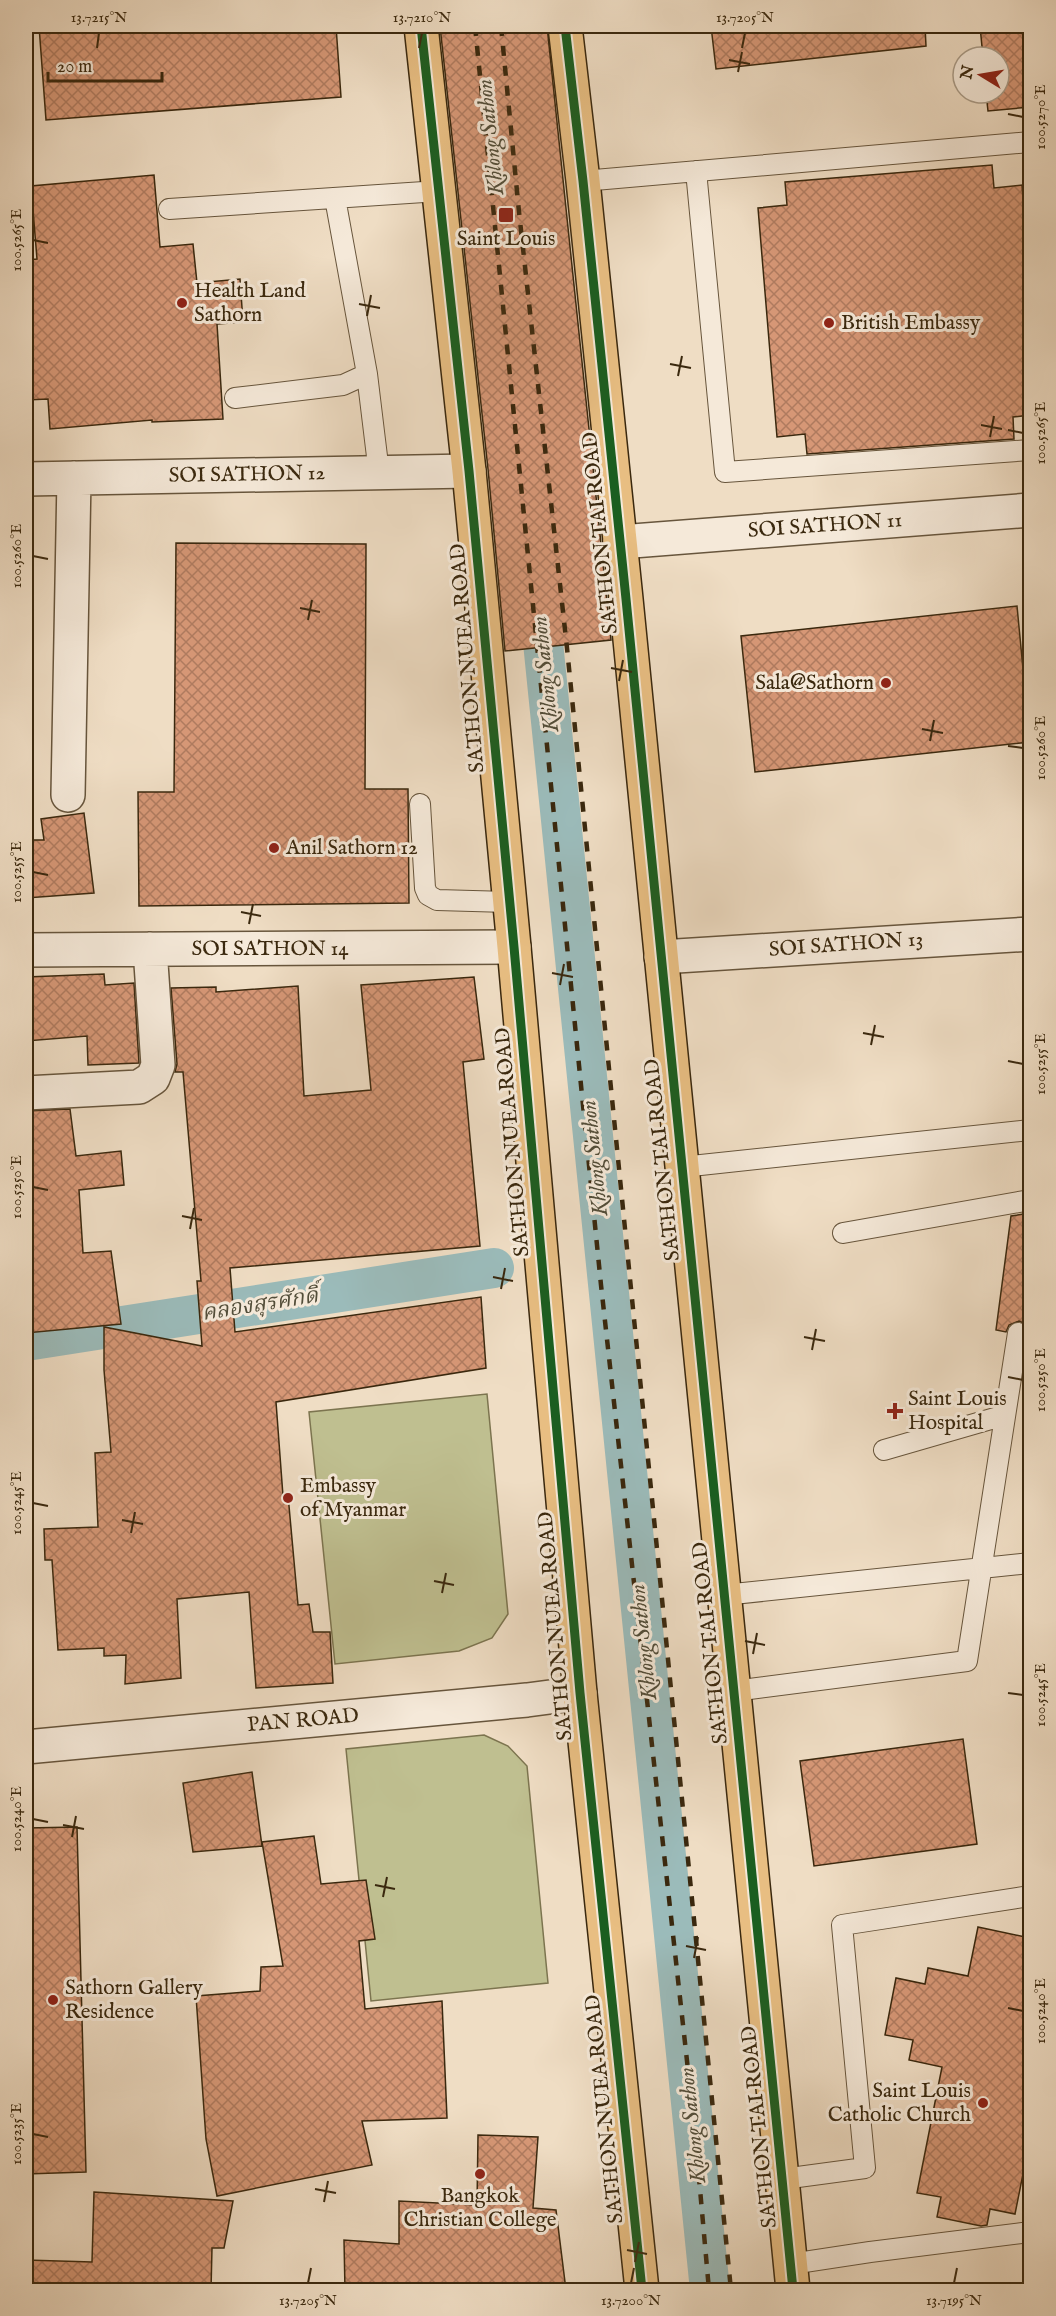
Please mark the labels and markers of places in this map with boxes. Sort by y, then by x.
marker: Saint Louis [497,206,515,224]
place label: Saint Louis [457,226,555,253]
place label: Health Land Sathorn [194,278,306,329]
marker: Health Land Sathorn [175,296,189,310]
place label: British Embassy [841,310,981,337]
marker: British Embassy [822,316,836,330]
place label: Sala@Sathorn [755,670,874,697]
marker: Sala@Sathorn [879,676,893,690]
place label: Anil Sathorn 12 [285,835,418,862]
marker: Anil Sathorn 12 [267,841,281,855]
place label: Saint Louis Hospital [908,1386,1007,1437]
marker: Saint Louis Hospital [886,1402,904,1420]
place label: Embassy of Myanmar [300,1473,406,1524]
marker: Embassy of Myanmar [281,1491,295,1505]
place label: Sathorn Gallery Residence [65,1975,203,2026]
marker: Sathorn Gallery Residence [46,1993,60,2007]
place label: Saint Louis Catholic Church [828,2078,971,2129]
marker: Saint Louis Catholic Church [976,2096,990,2110]
marker: Bangkok Christian College [473,2167,487,2181]
place label: Bangkok Christian College [404,2183,557,2234]

